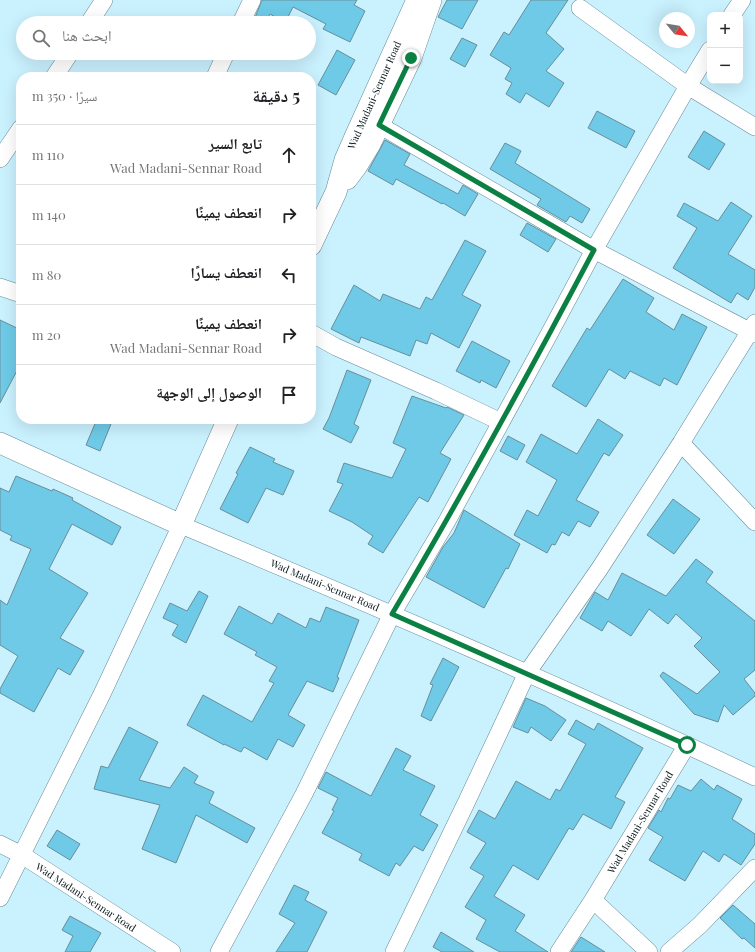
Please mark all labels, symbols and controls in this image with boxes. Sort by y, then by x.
north arrow [659,12,695,48]
map controls [707,12,743,84]
button: + [707,12,743,48]
search box [16,16,316,60]
text: ابحث هنا [62,25,111,45]
icon: search [30,27,52,49]
street label: Wad Madani-Sennar Road [343,39,404,152]
button: − [707,48,743,84]
route end [402,49,420,67]
text: 5 دقيقة [253,84,300,106]
text: سيرًا · 350 m [32,87,97,104]
text: تابع السير [208,133,262,153]
icon: ahead [278,144,300,166]
text: 110 m [32,146,64,163]
text: Wad Madani-Sennar Road [110,159,262,176]
text: انعطف يمينًا [195,202,262,222]
icon: right [278,204,300,226]
text: 140 m [32,206,66,223]
text: انعطف يسارًا [190,262,262,282]
icon: left [278,264,300,286]
text: 80 m [32,266,61,283]
text: انعطف يمينًا [195,313,262,333]
icon: right [278,324,300,346]
text: 20 m [32,326,61,343]
text: Wad Madani-Sennar Road [110,339,262,356]
text: الوصول إلى الوجهة [156,382,262,402]
icon: arrive [278,384,300,406]
street label: Wad Madani-Sennar Road [268,555,382,614]
route start [678,736,696,754]
street label: Wad Madani-Sennar Road [603,768,676,877]
street label: Wad Madani-Sennar Road [32,859,139,935]

